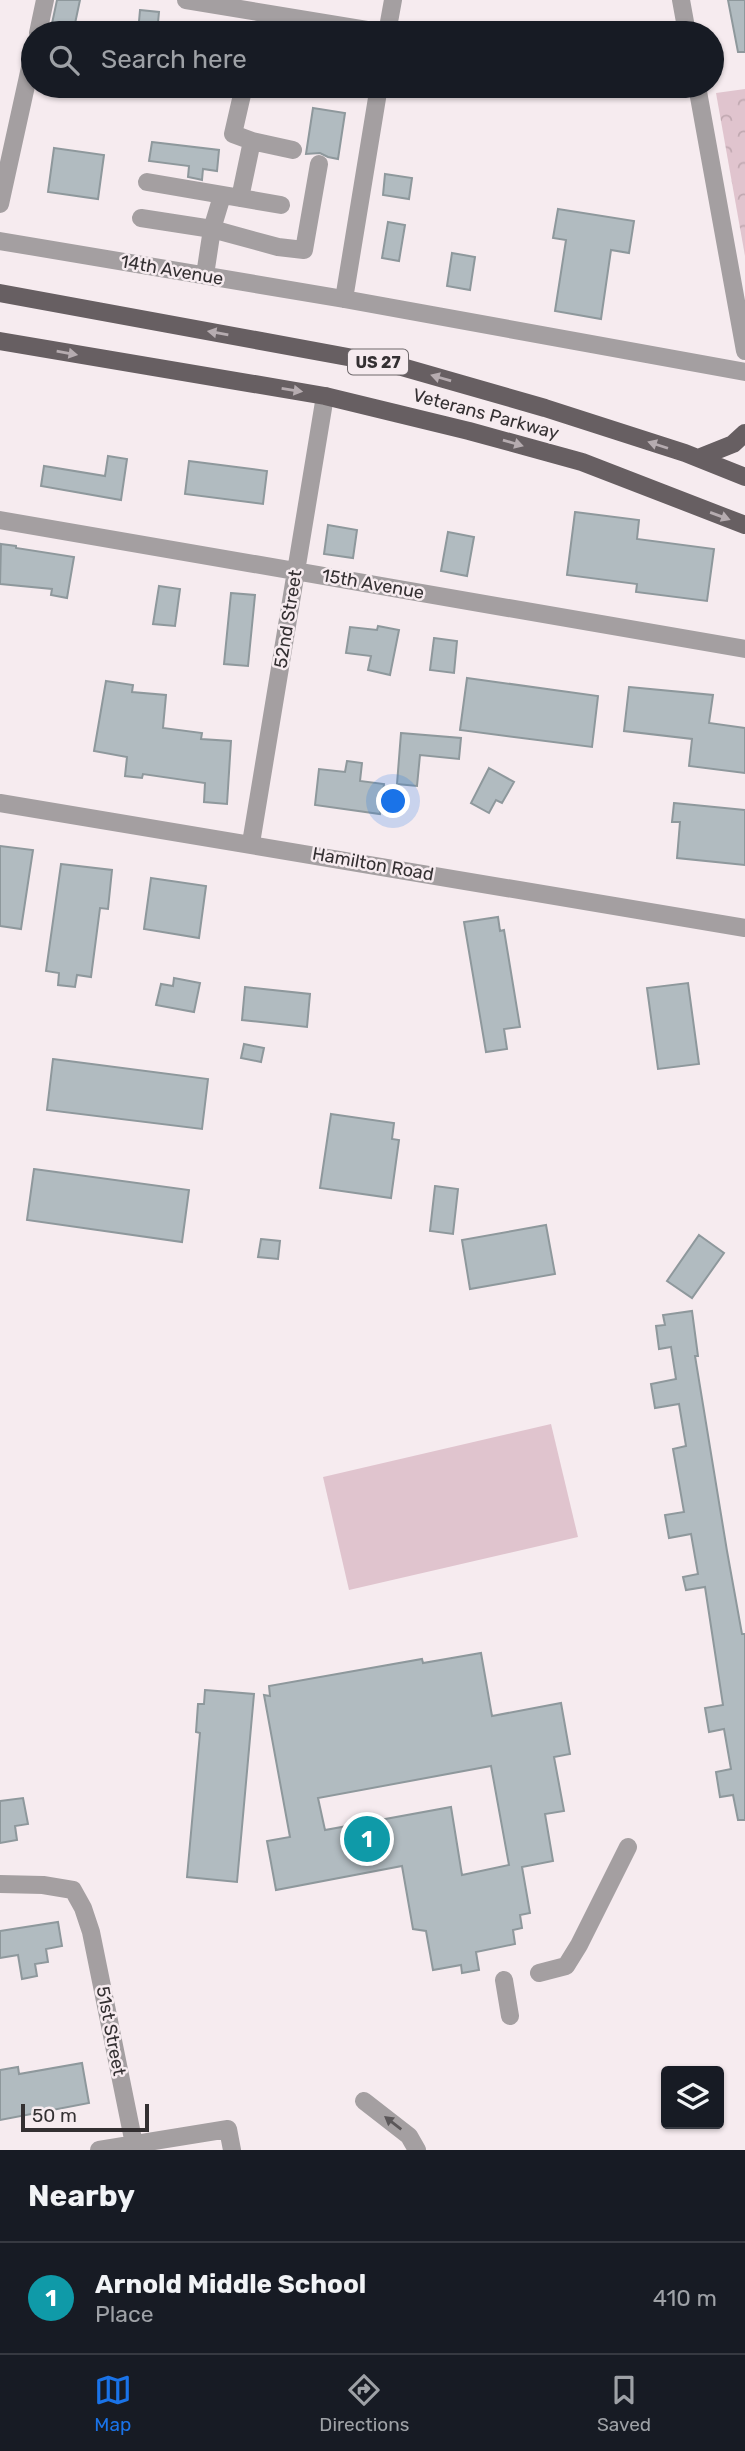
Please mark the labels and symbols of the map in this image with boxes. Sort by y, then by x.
street label: 14th Avenue [119,250,225,290]
one-way arrow [207,328,229,339]
one-way arrow [56,348,78,359]
road number: US 27 [348,350,408,374]
one-way arrow [430,373,451,383]
street label: Veterans Parkway [411,384,562,444]
one-way arrow [281,385,303,396]
one-way arrow [502,438,524,449]
one-way arrow [648,439,669,449]
one-way arrow [710,510,731,521]
street label: 15th Avenue [320,564,426,604]
street label: 52nd Street [269,568,307,670]
your location [376,784,410,818]
street label: Hamilton Road [311,842,435,886]
pin: 1 [344,1813,390,1865]
street label: 51st Street [92,1984,130,2078]
scale bar [21,2101,149,2133]
one-way arrow [384,2116,402,2131]

